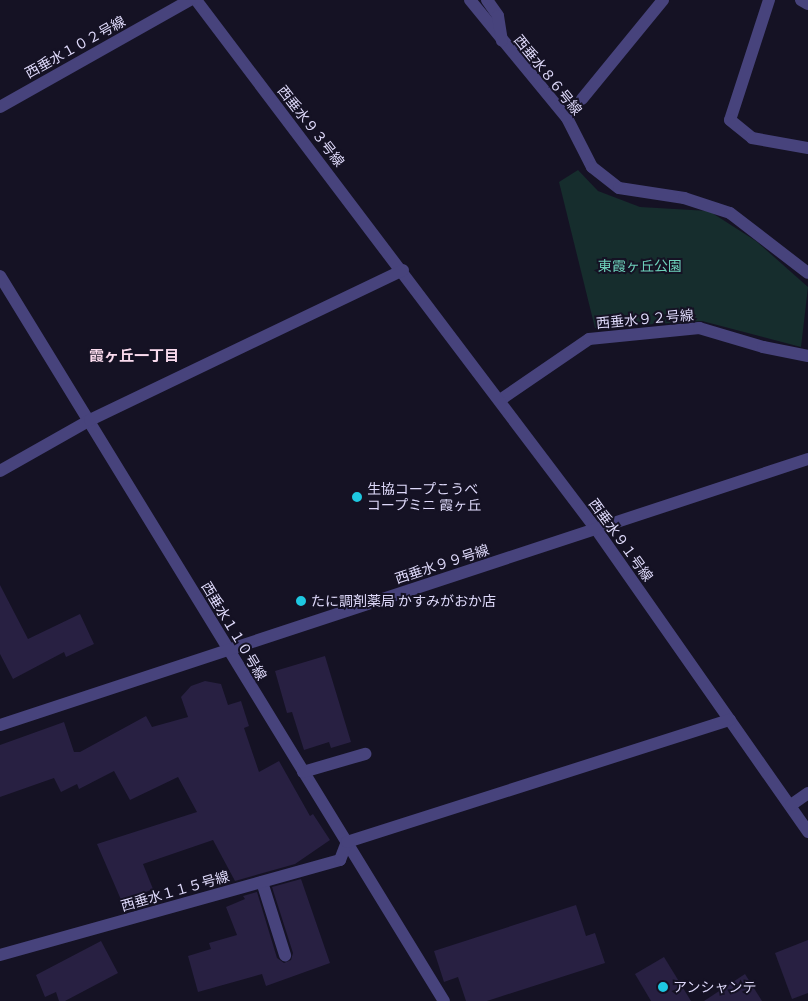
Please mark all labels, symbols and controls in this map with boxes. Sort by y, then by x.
street label: 西垂水１０２号線 [22,13,128,81]
street label: 西垂水８６号線 [511,32,585,118]
street label: 西垂水９３号線 [274,82,348,170]
park label: 東霞ヶ丘公園 [598,258,682,274]
street label: 西垂水９２号線 [595,306,695,332]
district label: 霞ヶ丘一丁目 [89,347,179,365]
place label: 生協コープこうべ コープミニ 霞ヶ丘 [367,481,482,514]
marker: 生協コープこうべ コープミニ 霞ヶ丘 [351,491,363,503]
street label: 西垂水９１号線 [585,495,657,585]
street label: 西垂水９９号線 [393,541,491,587]
street label: 西垂水１１０号線 [198,579,270,683]
place label: たに調剤薬局 かすみがおか店 [311,593,496,609]
marker: たに調剤薬局 かすみがおか店 [295,595,307,607]
street label: 西垂水１１５号線 [119,867,231,915]
place label: アンシャンテ [673,979,757,995]
marker: アンシャンテ [657,981,669,993]

